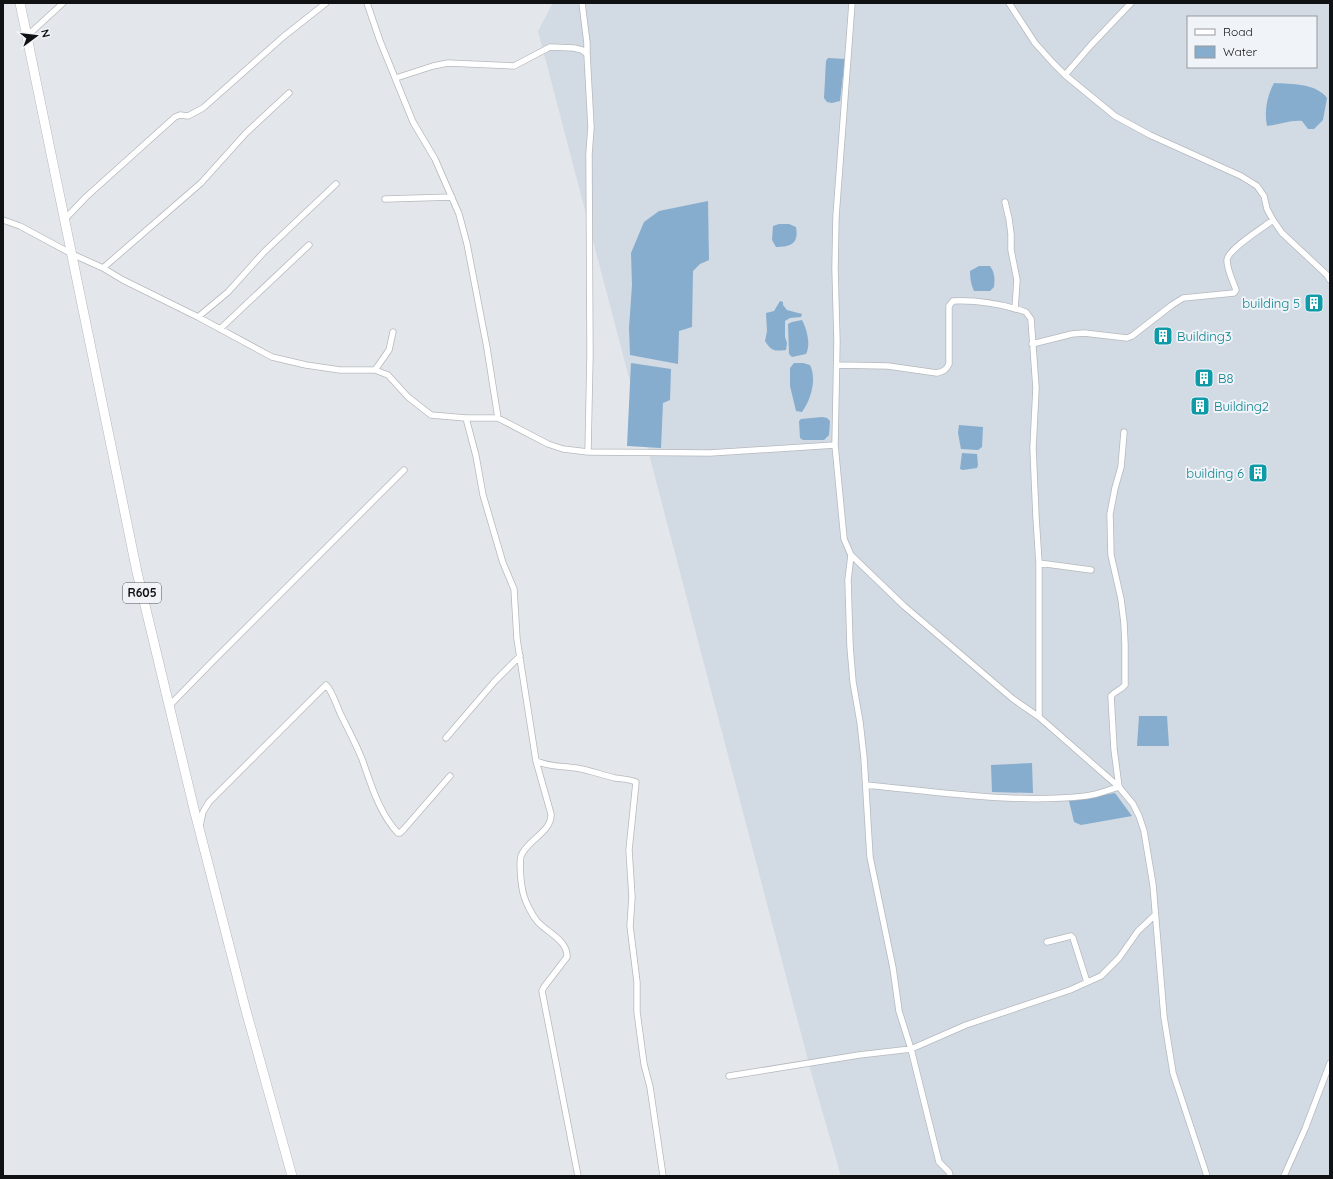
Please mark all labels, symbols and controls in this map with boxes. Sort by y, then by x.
north arrow [16,16,56,56]
legend [1187,16,1317,68]
text: Road [1223,24,1253,39]
text: N [38,28,53,39]
text: Water [1223,44,1258,59]
building icon: building 5 [1303,292,1325,314]
place label: building 5 [1242,295,1300,311]
building icon: Building3 [1152,325,1174,347]
place label: Building3 [1177,328,1232,344]
building icon: B8 [1193,367,1215,389]
place label: B8 [1218,370,1233,386]
building icon: Building2 [1189,395,1211,417]
place label: Building2 [1214,398,1269,414]
building icon: building 6 [1247,462,1269,484]
place label: building 6 [1186,465,1244,481]
road number: R605 [123,583,161,603]

